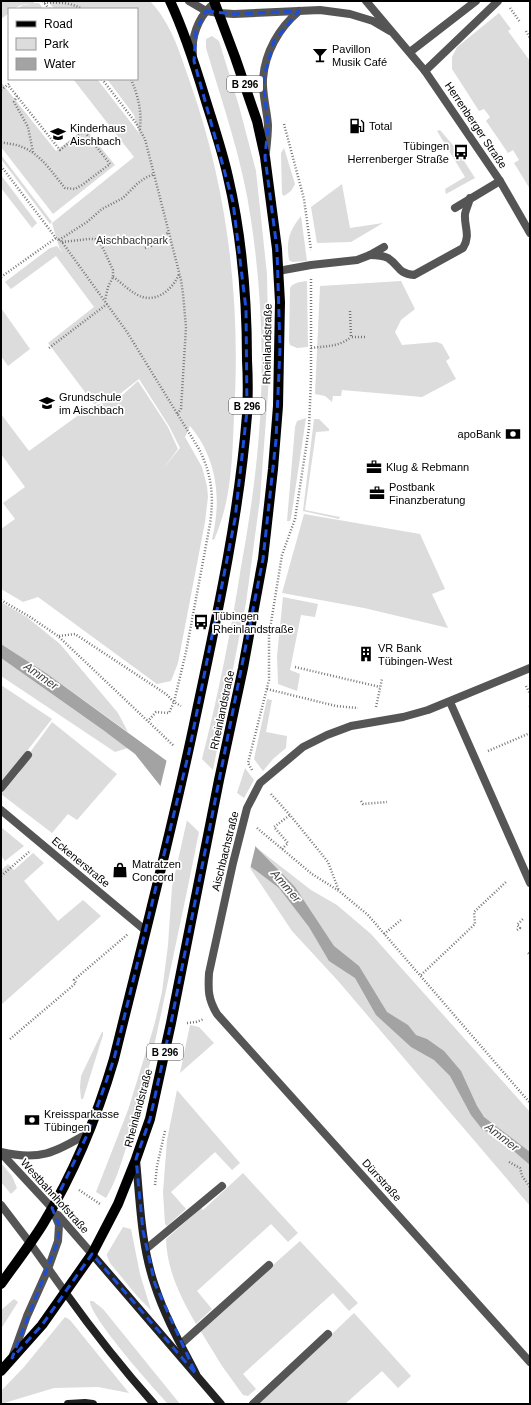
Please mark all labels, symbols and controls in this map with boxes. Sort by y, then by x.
legend [8,8,138,80]
text: Road [44,17,73,31]
text: Park [44,37,70,51]
place label: Pavillon Musik Café [332,43,387,68]
bar icon: Pavillon Musik Café [311,46,329,64]
text: Water [44,57,76,71]
road number: B 296 [227,76,263,92]
street label: Herrenberger Straße [443,80,509,170]
fuel station icon: Total [348,117,366,135]
place label: Total [369,120,392,132]
place label: Kinderhaus Aischbach [70,122,126,147]
school or university icon: Kinderhaus Aischbach [49,125,67,143]
place label: Tübingen Herrenberger Straße [348,140,449,165]
bus stop icon: Tübingen Herrenberger Straße [452,143,470,161]
park label: Aischbachpark [96,234,169,246]
street label: Rheinlandstraße [260,304,274,384]
place label: Grundschule im Aischbach [59,391,124,416]
school or university icon: Grundschule im Aischbach [38,394,56,412]
road number: B 296 [229,398,265,414]
bank icon: apoBank [504,425,522,443]
place label: apoBank [458,428,501,440]
office icon: Klug & Rebmann [365,458,383,476]
place label: Klug & Rebmann [386,461,469,473]
place label: Postbank Finanzberatung [389,481,465,506]
office icon: Postbank Finanzberatung [368,484,386,502]
place label: Tübingen Rheinlandstraße [213,610,294,635]
bus stop icon: Tübingen Rheinlandstraße [192,613,210,631]
place label: VR Bank Tübingen-West [378,642,452,667]
building icon: VR Bank Tübingen-West [357,645,375,663]
water label: Ammer [20,659,62,693]
street label: Rheinlandstraße [208,669,236,751]
street label: Aischbachstraße [209,810,241,892]
street label: Eckenerstraße [50,834,112,890]
place label: Matratzen Concord [132,858,181,883]
shop icon: Matratzen Concord [111,861,129,879]
water label: Ammer [267,866,305,906]
road number: B 296 [147,1044,183,1060]
street label: Rheinlandstraße [122,1067,154,1149]
place label: Kreissparkasse Tübingen [44,1108,119,1133]
bank icon: Kreissparkasse Tübingen [23,1111,41,1129]
water label: Ammer [482,1119,522,1155]
street label: Westbahnhofstraße [18,1156,92,1236]
street label: Dürrstraße [360,1156,404,1204]

